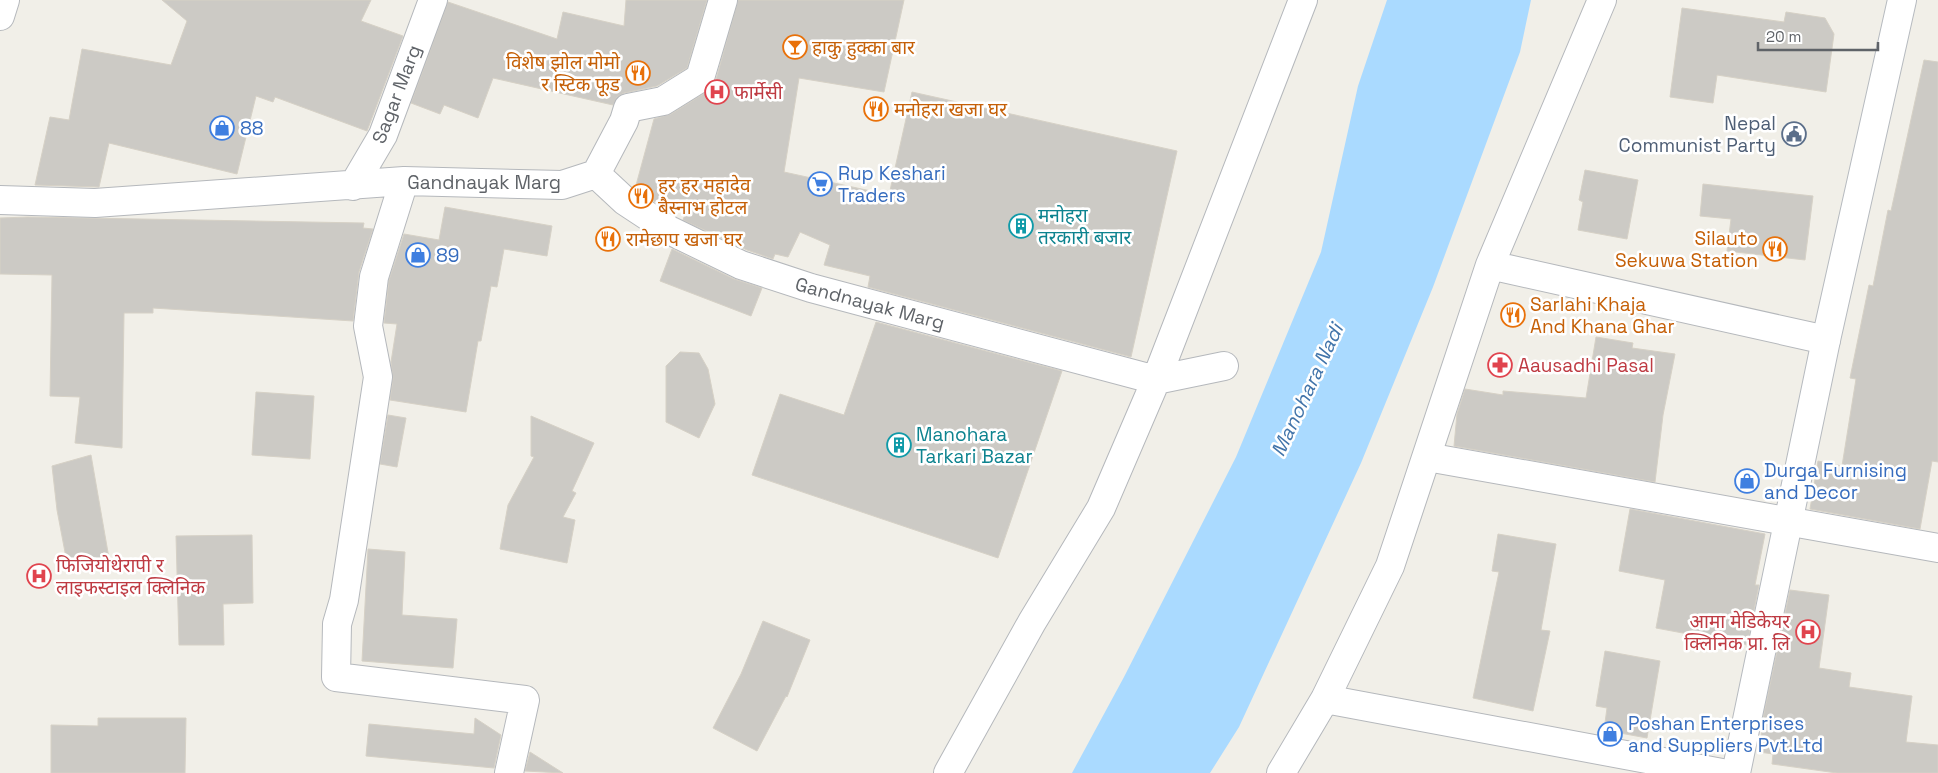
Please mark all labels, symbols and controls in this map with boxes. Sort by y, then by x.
scale bar [1758,20,1878,52]
text: 20 m [1766,27,1801,46]
bar icon: हाकु हुक्का बार [782,34,808,60]
place label: हाकु हुक्का बार [812,35,916,61]
street label: Sagar Marg [366,41,427,147]
place label: विशेष झोल मोमो र स्टिक फूड [506,50,621,97]
restaurant icon: विशेष झोल मोमो र स्टिक फूड [625,60,651,86]
hospital icon: फार्मेसी [704,79,730,105]
place label: फार्मेसी [734,80,784,105]
restaurant icon: मनोहरा खजा घर [863,96,889,122]
place label: मनोहरा खजा घर [894,97,1008,122]
place label: Nepal Communist Party [1619,111,1776,158]
shop icon: 88 [209,115,235,141]
place label: 88 [240,116,264,141]
public building icon: Nepal Communist Party [1781,121,1807,147]
place label: Rup Keshari Traders [838,161,946,208]
street label: Gandnayak Marg [407,170,561,195]
supermarket icon: Rup Keshari Traders [807,171,833,197]
place label: हर हर महादेव बैस्नाभ होटल [658,173,751,220]
restaurant icon: हर हर महादेव बैस्नाभ होटल [628,183,654,209]
place label: मनोहरा तरकारी बजार [1038,203,1133,250]
building icon: मनोहरा तरकारी बजार [1008,213,1034,239]
restaurant icon: रामेछाप खजा घर [595,226,621,252]
place label: Silauto Sekuwa Station [1615,226,1758,273]
place label: रामेछाप खजा घर [626,227,744,252]
restaurant icon: Silauto Sekuwa Station [1762,236,1788,262]
shop icon: 89 [405,242,431,268]
place label: 89 [436,243,459,268]
street label: Gandnayak Marg [792,272,947,335]
place label: Sarlahi Khaja And Khana Ghar [1530,292,1675,339]
restaurant icon: Sarlahi Khaja And Khana Ghar [1500,302,1526,328]
water label: Manohara Nadi [1265,318,1350,460]
pharmacy icon: Aausadhi Pasal [1487,352,1513,378]
place label: Aausadhi Pasal [1518,353,1654,378]
place label: Manohara Tarkari Bazar [916,422,1033,469]
building icon: Manohara Tarkari Bazar [886,432,912,458]
place label: Durga Furnising and Decor [1764,458,1907,505]
shop icon: Durga Furnising and Decor [1734,468,1760,494]
place label: फिजियोथेरापी र लाइफस्टाइल क्लिनिक [56,553,205,600]
hospital icon: फिजियोथेरापी र लाइफस्टाइल क्लिनिक [26,563,52,589]
place label: आमा मेडिकेयर क्लिनिक प्रा. लि [1684,609,1791,656]
hospital icon: आमा मेडिकेयर क्लिनिक प्रा. लि [1795,619,1821,645]
place label: Poshan Enterprises and Suppliers Pvt.Ltd [1628,711,1823,758]
shop icon: Poshan Enterprises and Suppliers Pvt.Ltd [1597,721,1623,747]

